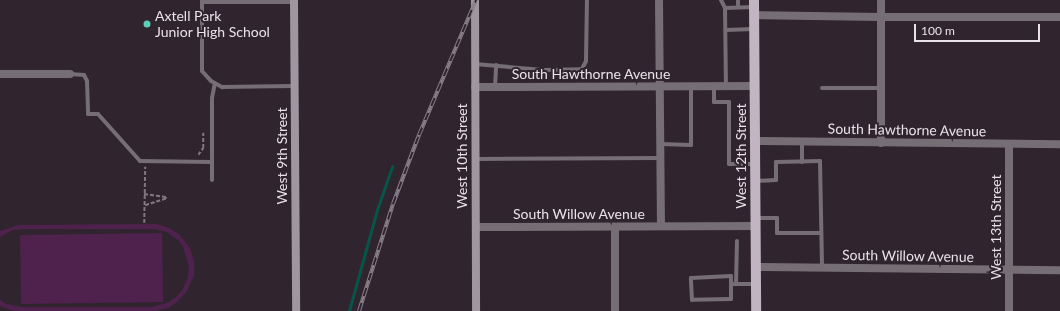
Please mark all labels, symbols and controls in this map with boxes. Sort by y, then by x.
place label: Axtell Park Junior High School [155,8,270,40]
scale bar [916,16,1042,42]
marker: Axtell Park Junior High School [142,19,152,29]
text: 100 m [921,23,955,38]
street label: South Hawthorne Avenue [511,66,671,82]
street label: West 10th Street [454,103,470,209]
street label: West 12th Street [733,103,749,209]
street label: West 9th Street [274,107,290,205]
street label: South Hawthorne Avenue [827,120,987,140]
street label: West 13th Street [988,174,1004,280]
street label: South Willow Avenue [513,206,645,222]
street label: South Willow Avenue [841,246,975,266]

